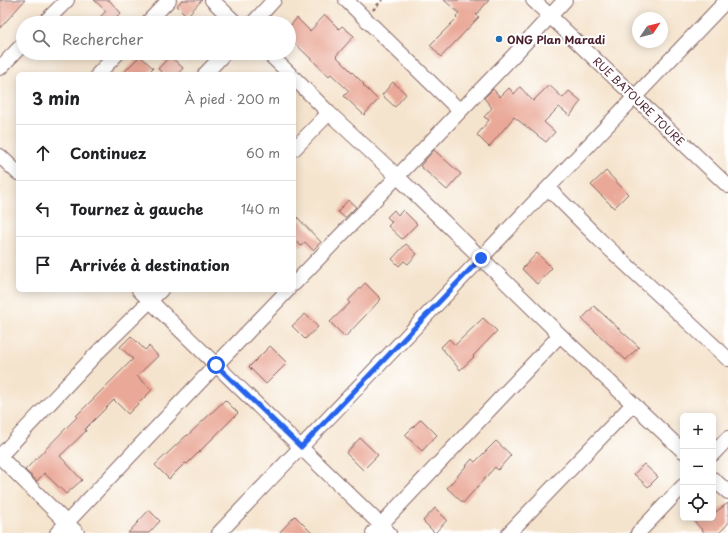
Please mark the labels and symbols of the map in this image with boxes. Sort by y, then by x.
north arrow [632,12,668,48]
place label: ONG Plan Maradi [507,31,605,48]
marker: ONG Plan Maradi [494,34,504,44]
street label: RUE BATOURE TOURE [589,53,689,149]
route end [472,249,490,267]
route start [207,356,225,374]

